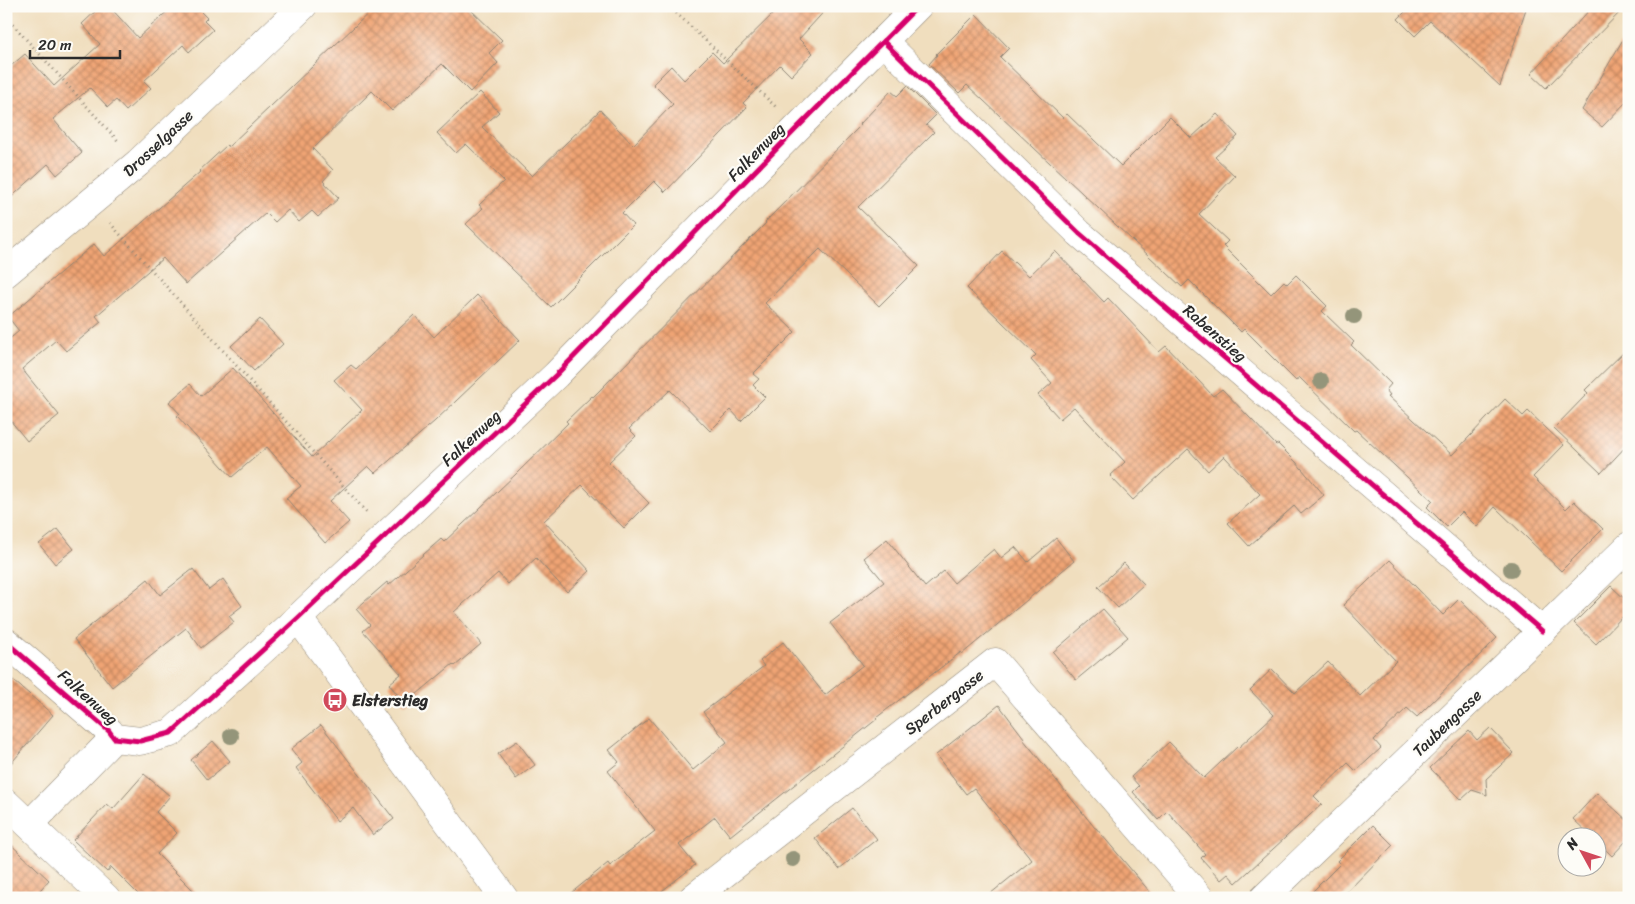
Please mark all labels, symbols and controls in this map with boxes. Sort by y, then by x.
scale bar [30,28,120,60]
text: 20 m [38,32,72,58]
street label: Drosselgasse [115,102,201,184]
street label: Falkenweg [720,115,792,189]
street label: Rabenstieg [1176,297,1254,369]
street label: Falkenweg [434,402,508,474]
street label: Sperbergasse [898,661,990,743]
street label: Falkenweg [51,662,125,732]
street label: Taubengasse [1405,682,1489,764]
place label: Elsterstieg [352,686,429,715]
bus stop icon: Elsterstieg [322,687,348,713]
north arrow [1558,826,1608,876]
text: N [1559,832,1585,856]

